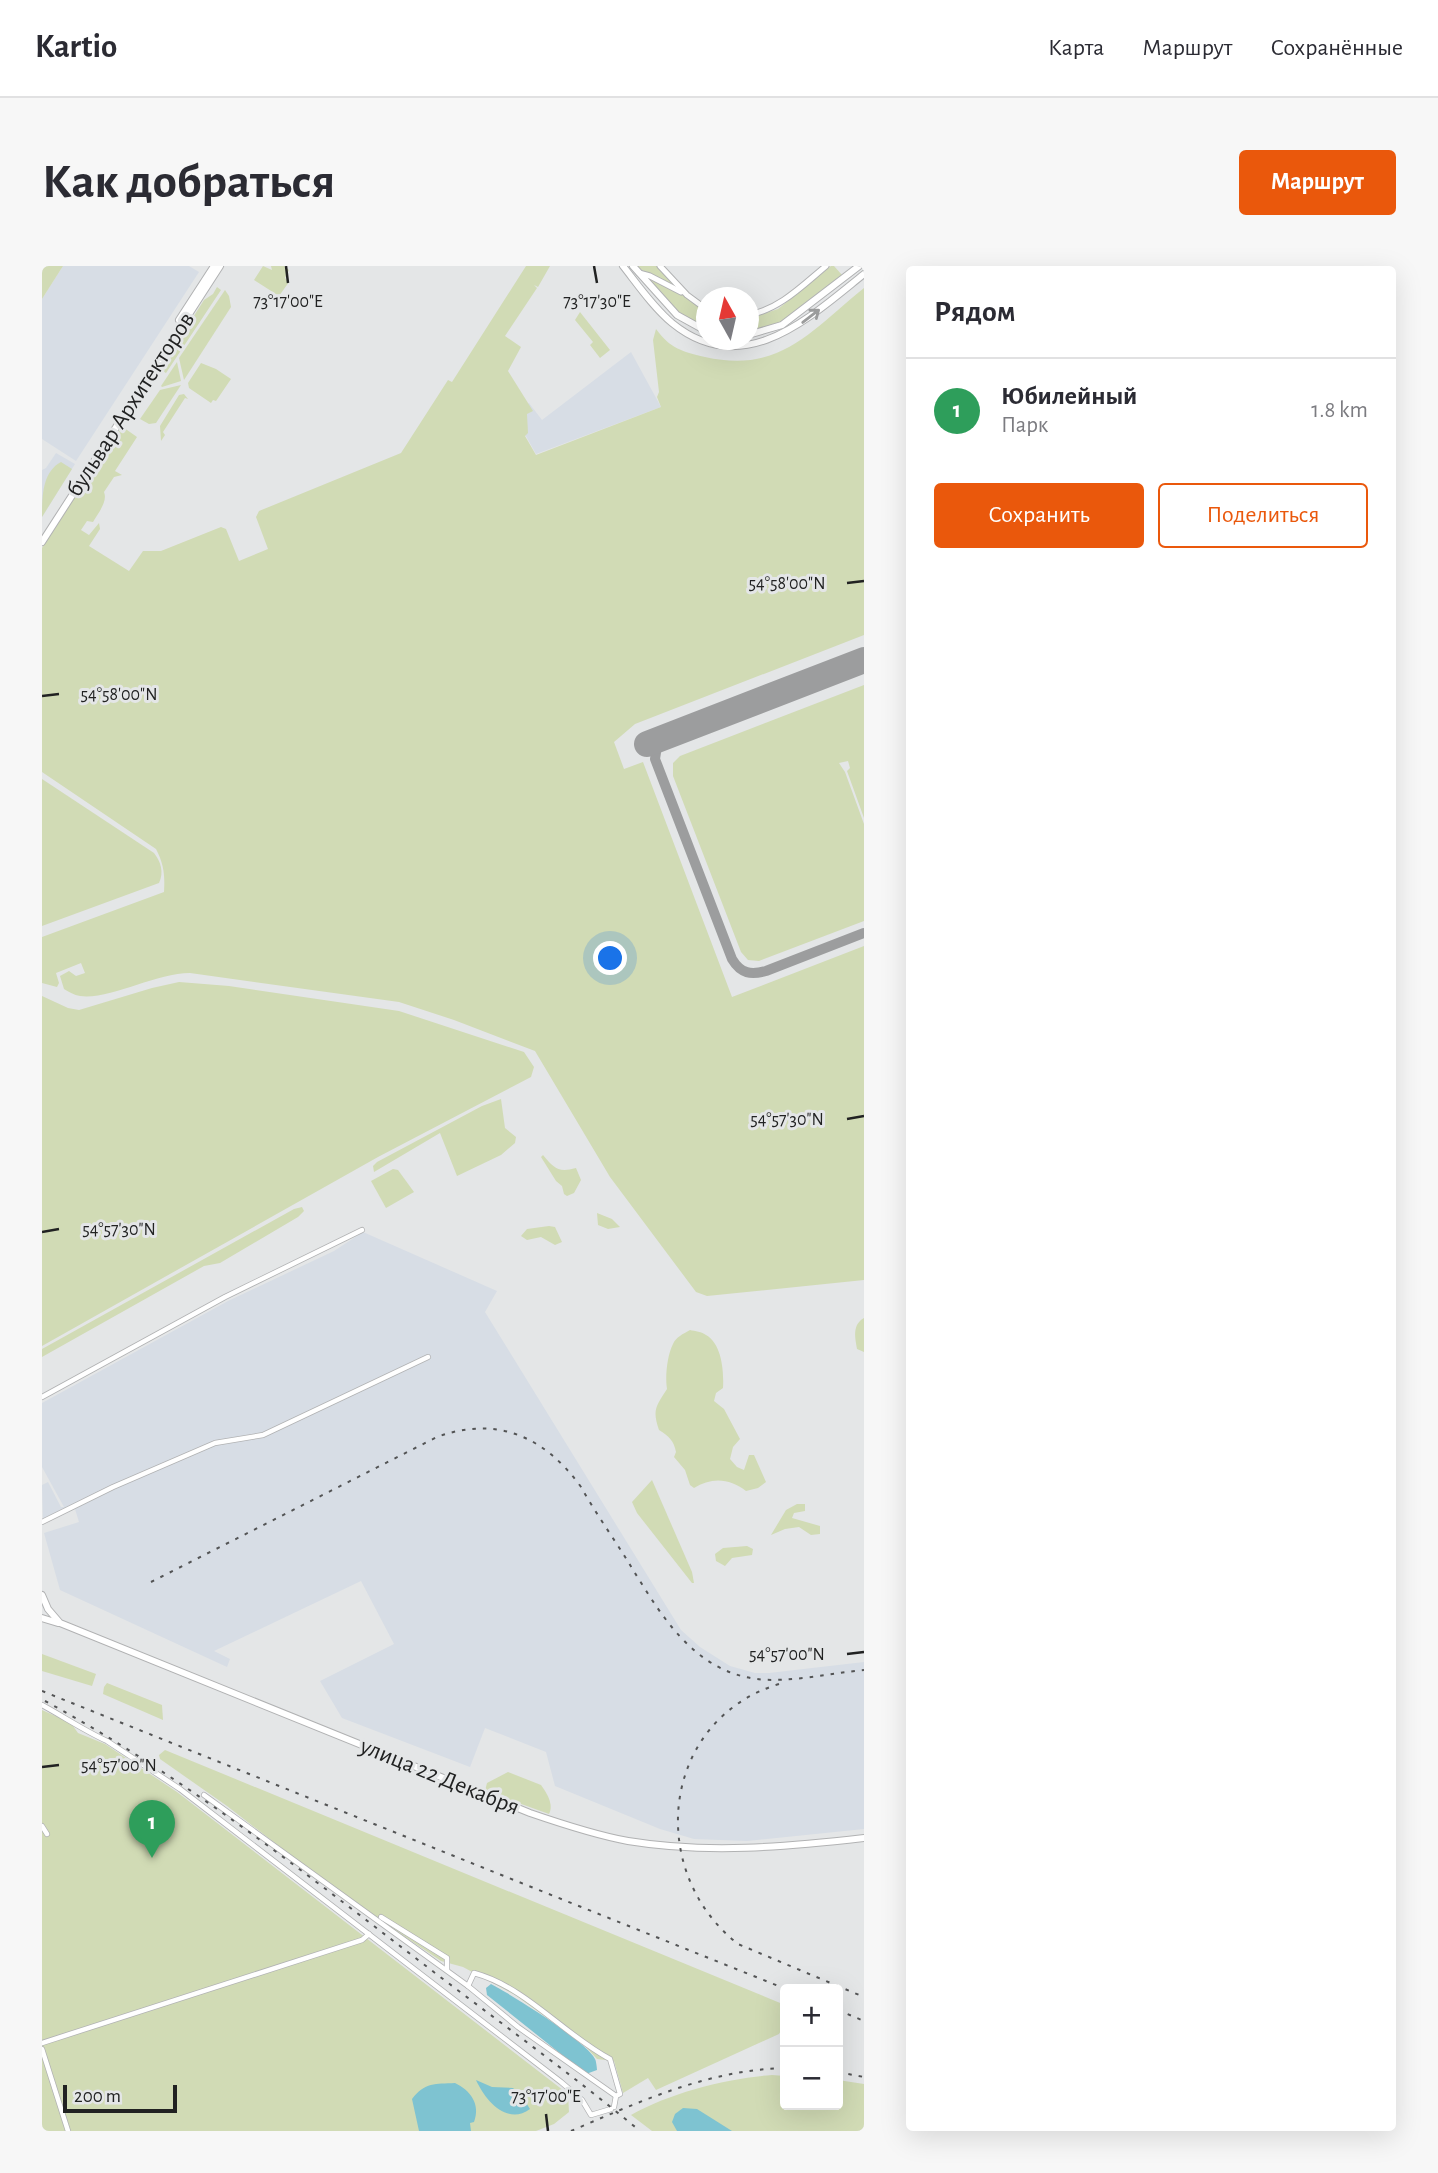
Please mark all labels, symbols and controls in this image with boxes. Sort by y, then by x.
text: Kartio [35,31,117,64]
text: Карта [1048,36,1104,60]
text: Маршрут [1142,36,1232,60]
text: Сохранённые [1270,36,1403,60]
button: Маршрут [1239,150,1396,215]
text: Как добраться [42,158,335,207]
north arrow [696,287,759,350]
text: 73°17'00"E [253,293,323,311]
text: 73°17'30"E [563,293,631,311]
text: Рядом [934,297,1016,327]
street label: бульвар Архитекторов [62,308,199,501]
one-way arrow [802,308,820,323]
text: Юбилейный [1001,383,1137,409]
text: 1 [953,399,961,422]
text: 1.8 km [1311,399,1368,422]
text: Парк [1001,414,1048,437]
button: Сохранить [934,483,1144,548]
button: Поделиться [1158,483,1368,548]
text: 54°58'00"N [749,575,825,593]
text: 54°58'00"N [81,686,157,704]
your location [593,941,627,975]
text: 54°57'30"N [750,1111,824,1129]
text: 54°57'30"N [82,1221,156,1239]
text: 54°57'00"N [749,1646,825,1664]
street label: улица 22 Декабря [356,1734,523,1820]
text: 54°57'00"N [81,1757,157,1775]
pin: 1 [129,1800,175,1858]
map controls [780,1984,843,2110]
button: + [780,1984,843,2047]
button: − [780,2047,843,2110]
scale bar [63,2082,177,2114]
text: 200 m [74,2087,121,2106]
text: 73°17'00"E [511,2088,581,2106]

